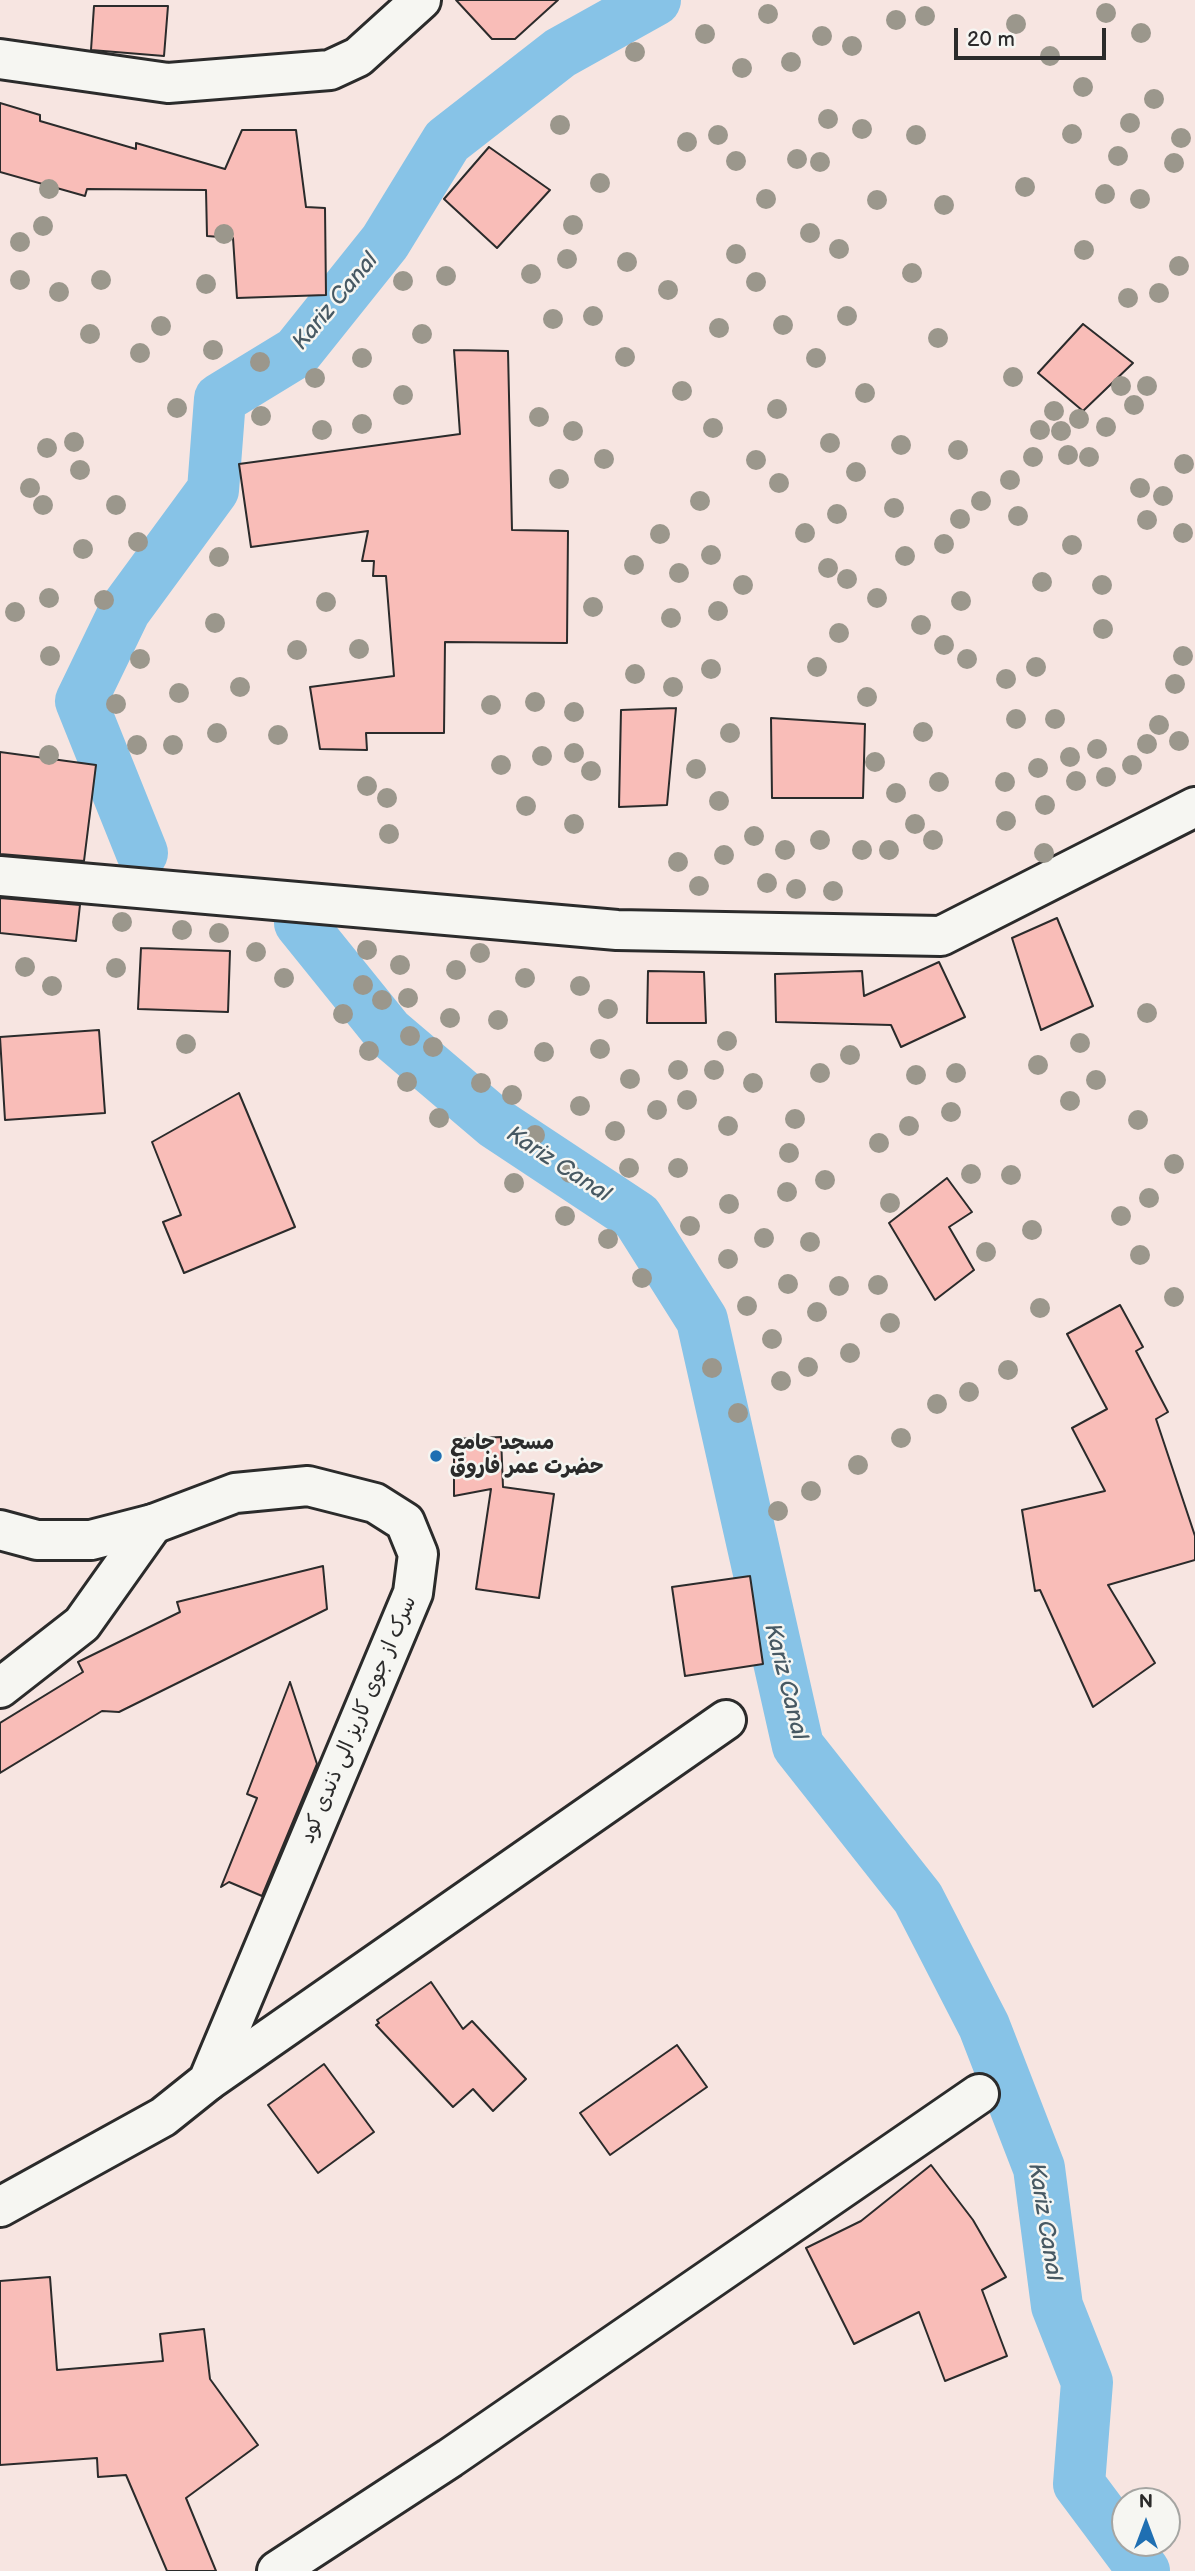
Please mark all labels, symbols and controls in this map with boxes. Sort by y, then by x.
scale bar [957,14,1109,58]
text: 20 m [967,27,1015,52]
water label: Kariz Canal [287,248,385,356]
water label: Kariz Canal [501,1121,615,1209]
place label: مسجد جامع حضرت عمر فاروق [450,1431,604,1481]
marker: مسجد جامع حضرت عمر فاروق [428,1448,444,1464]
street label: سرک از جوی کاریز الی ذندی کود [295,1593,423,1847]
water label: Kariz Canal [757,1621,813,1743]
water label: Kariz Canal [1021,2161,1067,2283]
north arrow [1111,2487,1181,2557]
text: N [1139,2491,1153,2514]

